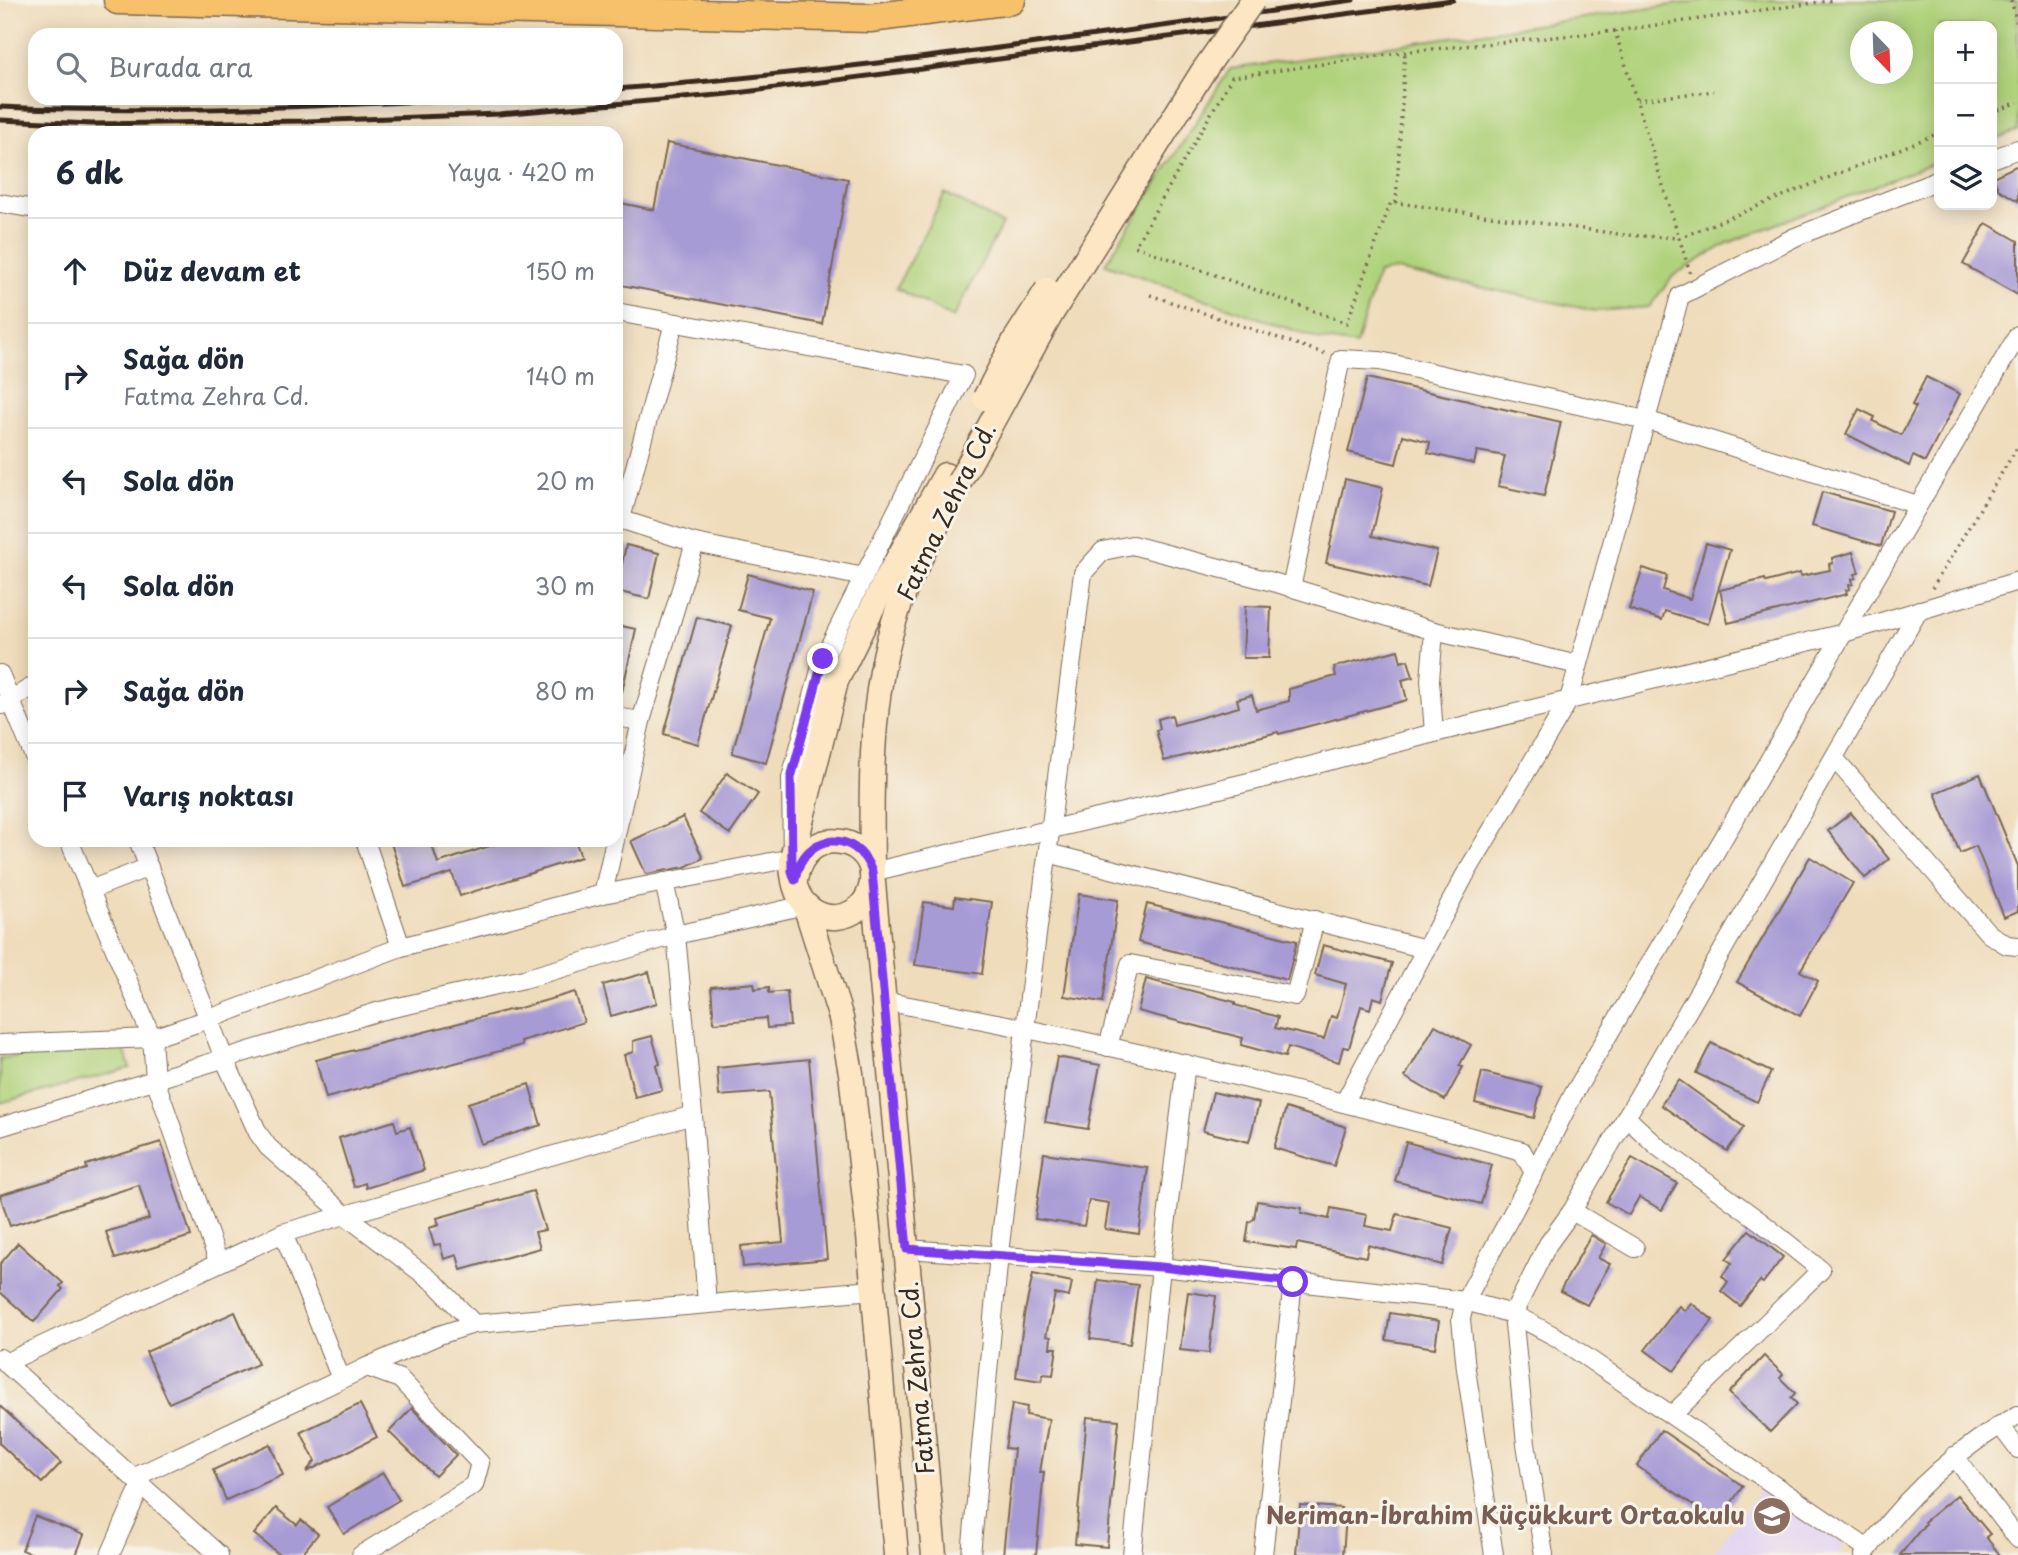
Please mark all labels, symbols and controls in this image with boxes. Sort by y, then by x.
north arrow [1850,21,1913,84]
map controls [1934,21,1997,210]
button: + [1934,21,1997,84]
search box [28,28,623,105]
text: Burada ara [108,47,252,86]
icon: search [52,48,90,86]
button: − [1934,84,1997,147]
button: layers [1934,147,1997,210]
text: 6 dk [56,149,123,194]
text: Yaya · 420 m [447,154,595,189]
text: Düz devam et [123,251,301,290]
icon: ahead [56,252,94,290]
text: 150 m [526,253,595,288]
text: Sağa dön [123,339,245,378]
icon: right [56,357,94,395]
text: 140 m [526,358,595,393]
text: Fatma Zehra Cd. [123,378,309,413]
street label: Fatma Zehra Cd. [886,416,1004,606]
text: Sola dön [123,461,234,500]
icon: left [56,462,94,500]
text: 20 m [536,463,595,498]
text: Sola dön [123,566,234,605]
icon: left [56,567,94,605]
text: 30 m [534,568,595,603]
route end [807,643,838,674]
text: Sağa dön [123,671,245,710]
icon: right [56,672,94,710]
text: 80 m [535,673,595,708]
text: Varış noktası [123,776,294,815]
icon: arrive [56,777,94,815]
route start [1277,1266,1308,1297]
street label: Fatma Zehra Cd. [890,1280,942,1477]
school or university icon: Neriman-İbrahim Küçükkurt Ortaokulu [1751,1495,1793,1537]
place label: Neriman-İbrahim Küçükkurt Ortaokulu [1266,1496,1745,1532]

